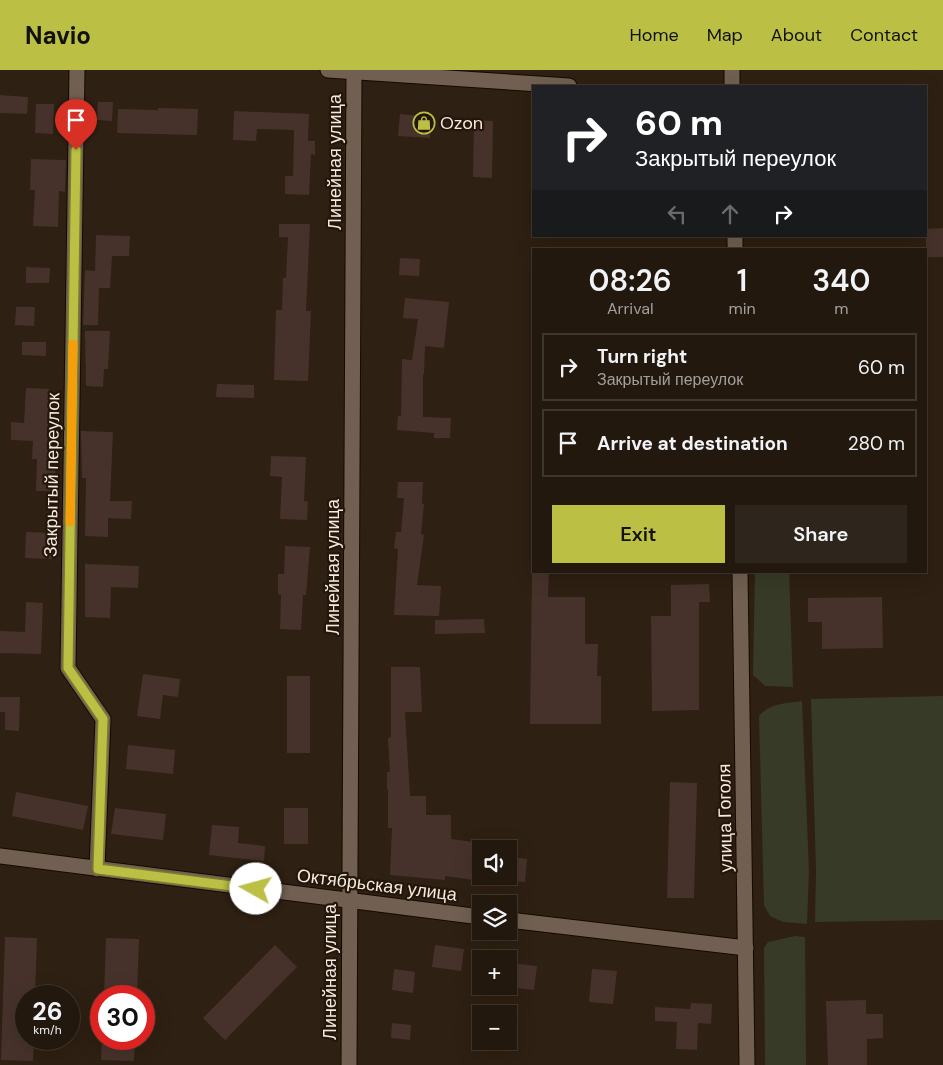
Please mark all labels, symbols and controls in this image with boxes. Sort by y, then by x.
text: Navio [25,20,91,51]
text: Home [629,23,679,47]
text: Map [707,23,743,47]
text: About [771,23,822,47]
text: Contact [850,23,918,47]
street label: Линейная улица [323,93,347,230]
pin [55,99,97,150]
text: 60 m [635,100,723,146]
icon: right [552,105,617,170]
icon: arrive [62,106,90,134]
shop icon: Ozon [412,111,436,135]
place label: Ozon [440,111,483,135]
text: Закрытый переулок [635,144,836,173]
icon: left [663,200,691,228]
icon: ahead [716,200,744,228]
icon: right [769,200,797,228]
text: 08:26 [589,261,672,300]
text: 1 [737,261,747,300]
text: 340 [812,261,870,300]
text: Arrival [607,298,654,319]
text: min [728,298,756,319]
text: m [834,298,848,319]
text: Turn right [597,344,687,369]
icon: right [554,353,582,381]
text: 60 m [858,355,905,380]
text: Закрытый переулок [597,369,743,390]
street label: Закрытый переулок [39,392,65,557]
icon: arrive [554,429,582,457]
text: Arrive at destination [597,431,788,456]
text: 280 m [848,431,905,456]
street label: Линейная улица [321,498,345,635]
button: Exit [552,505,725,563]
button: Share [735,505,907,563]
street label: улица Гоголя [712,763,738,873]
map controls [472,840,517,1050]
button: sound [472,840,517,885]
position arrow [229,862,281,914]
street label: Октябрьская улица [296,863,459,907]
button: layers [472,895,517,940]
street label: Линейная улица [318,903,342,1040]
button: + [472,950,517,995]
speed limit sign: 30 [90,985,155,1050]
text: 26 [32,995,63,1028]
button: − [472,1005,517,1050]
text: km/h [33,1022,62,1038]

